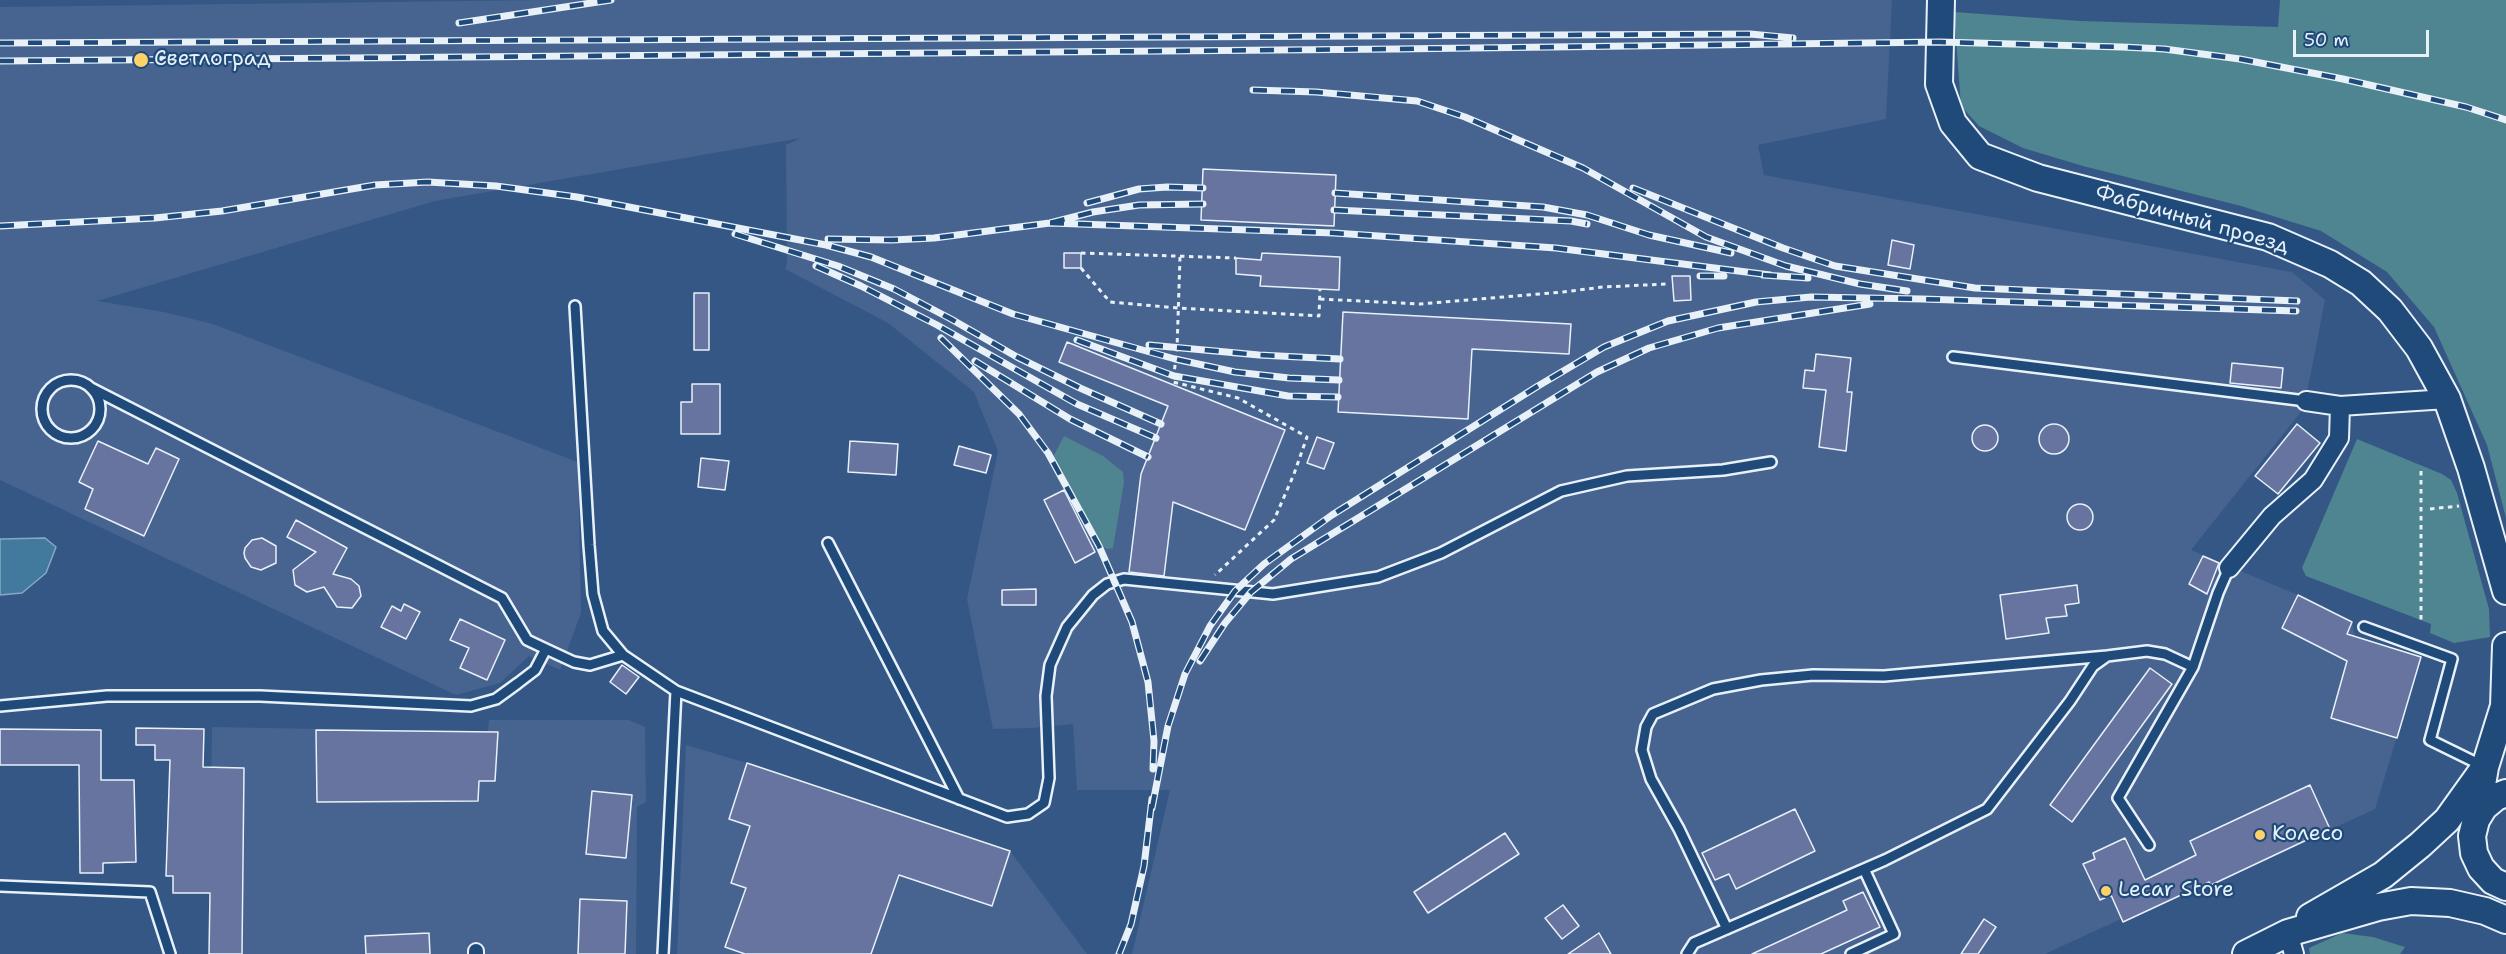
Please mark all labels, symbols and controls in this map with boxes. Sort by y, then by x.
scale bar [2296,18,2432,56]
text: 50 m [2304,28,2349,52]
place label: Светлоград [154,47,271,73]
marker: Светлоград [132,51,150,69]
street label: Фабричный проезд [2092,180,2292,260]
place label: Колесо [2272,822,2343,848]
marker: Колесо [2253,828,2267,842]
place label: Lecar Store [2118,878,2234,904]
marker: Lecar Store [2099,884,2113,898]

